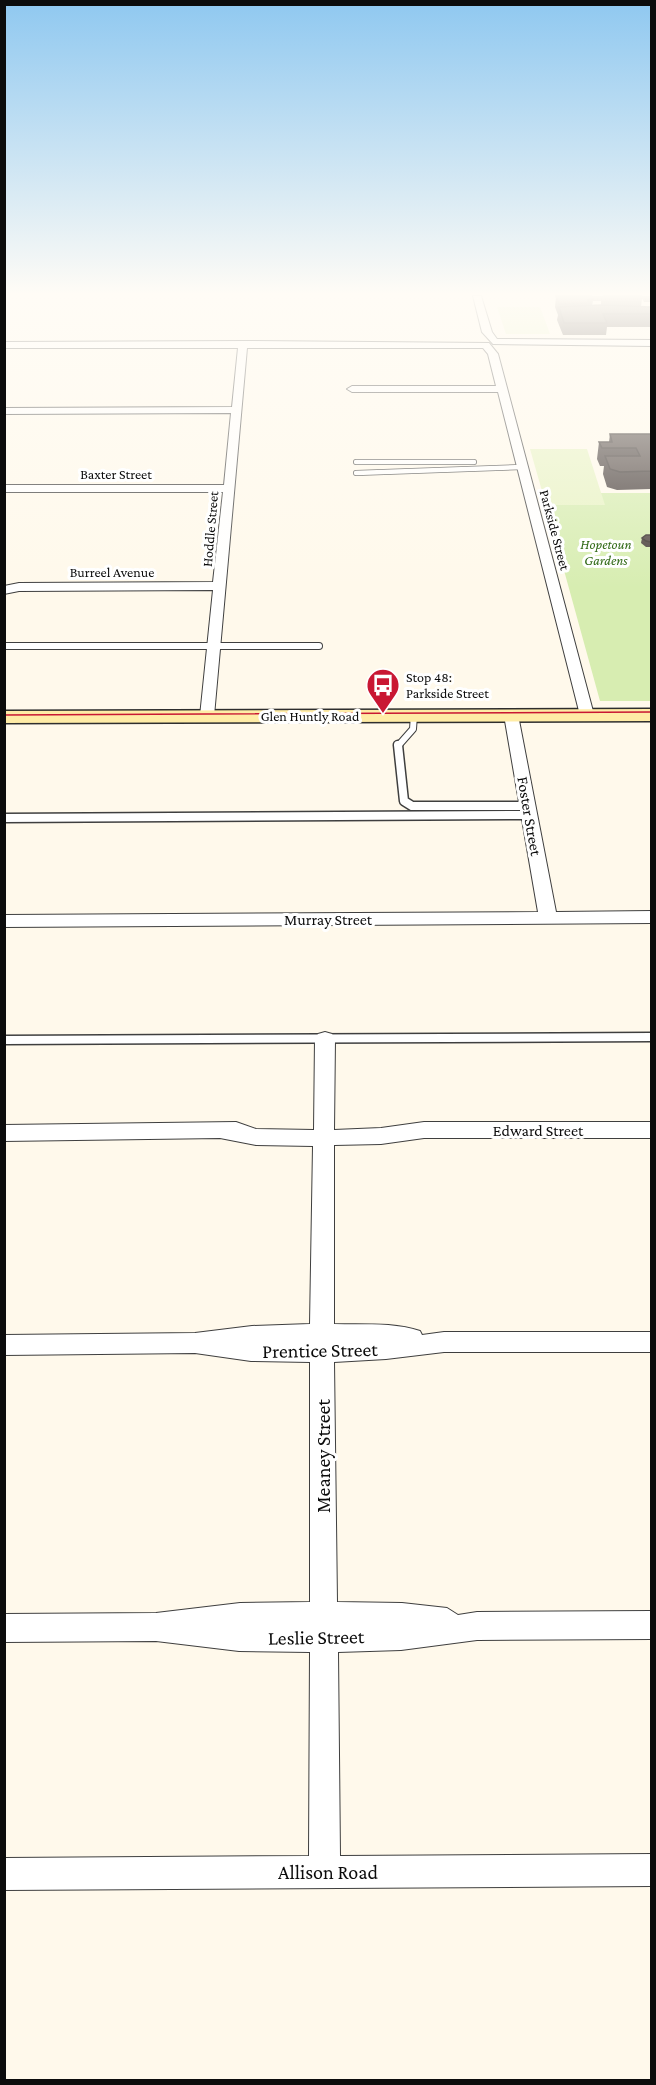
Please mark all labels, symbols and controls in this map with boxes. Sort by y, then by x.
street label: Baxter Street [80,466,152,482]
street label: Parkside Street [537,488,574,572]
street label: Hoddle Street [199,490,221,568]
park label: Hopetoun Gardens [580,536,632,568]
street label: Burreel Avenue [70,564,154,580]
bus stop icon: Stop 48: Parkside Street [365,667,401,714]
place label: Stop 48: Parkside Street [406,669,489,701]
street label: Glen Huntly Road [261,708,360,724]
street label: Foster Street [514,775,545,858]
street label: Murray Street [284,911,373,929]
street label: Edward Street [493,1122,584,1139]
street label: Prentice Street [262,1338,378,1362]
street label: Meaney Street [312,1399,335,1513]
street label: Leslie Street [268,1625,365,1649]
street label: Allison Road [278,1861,378,1883]

